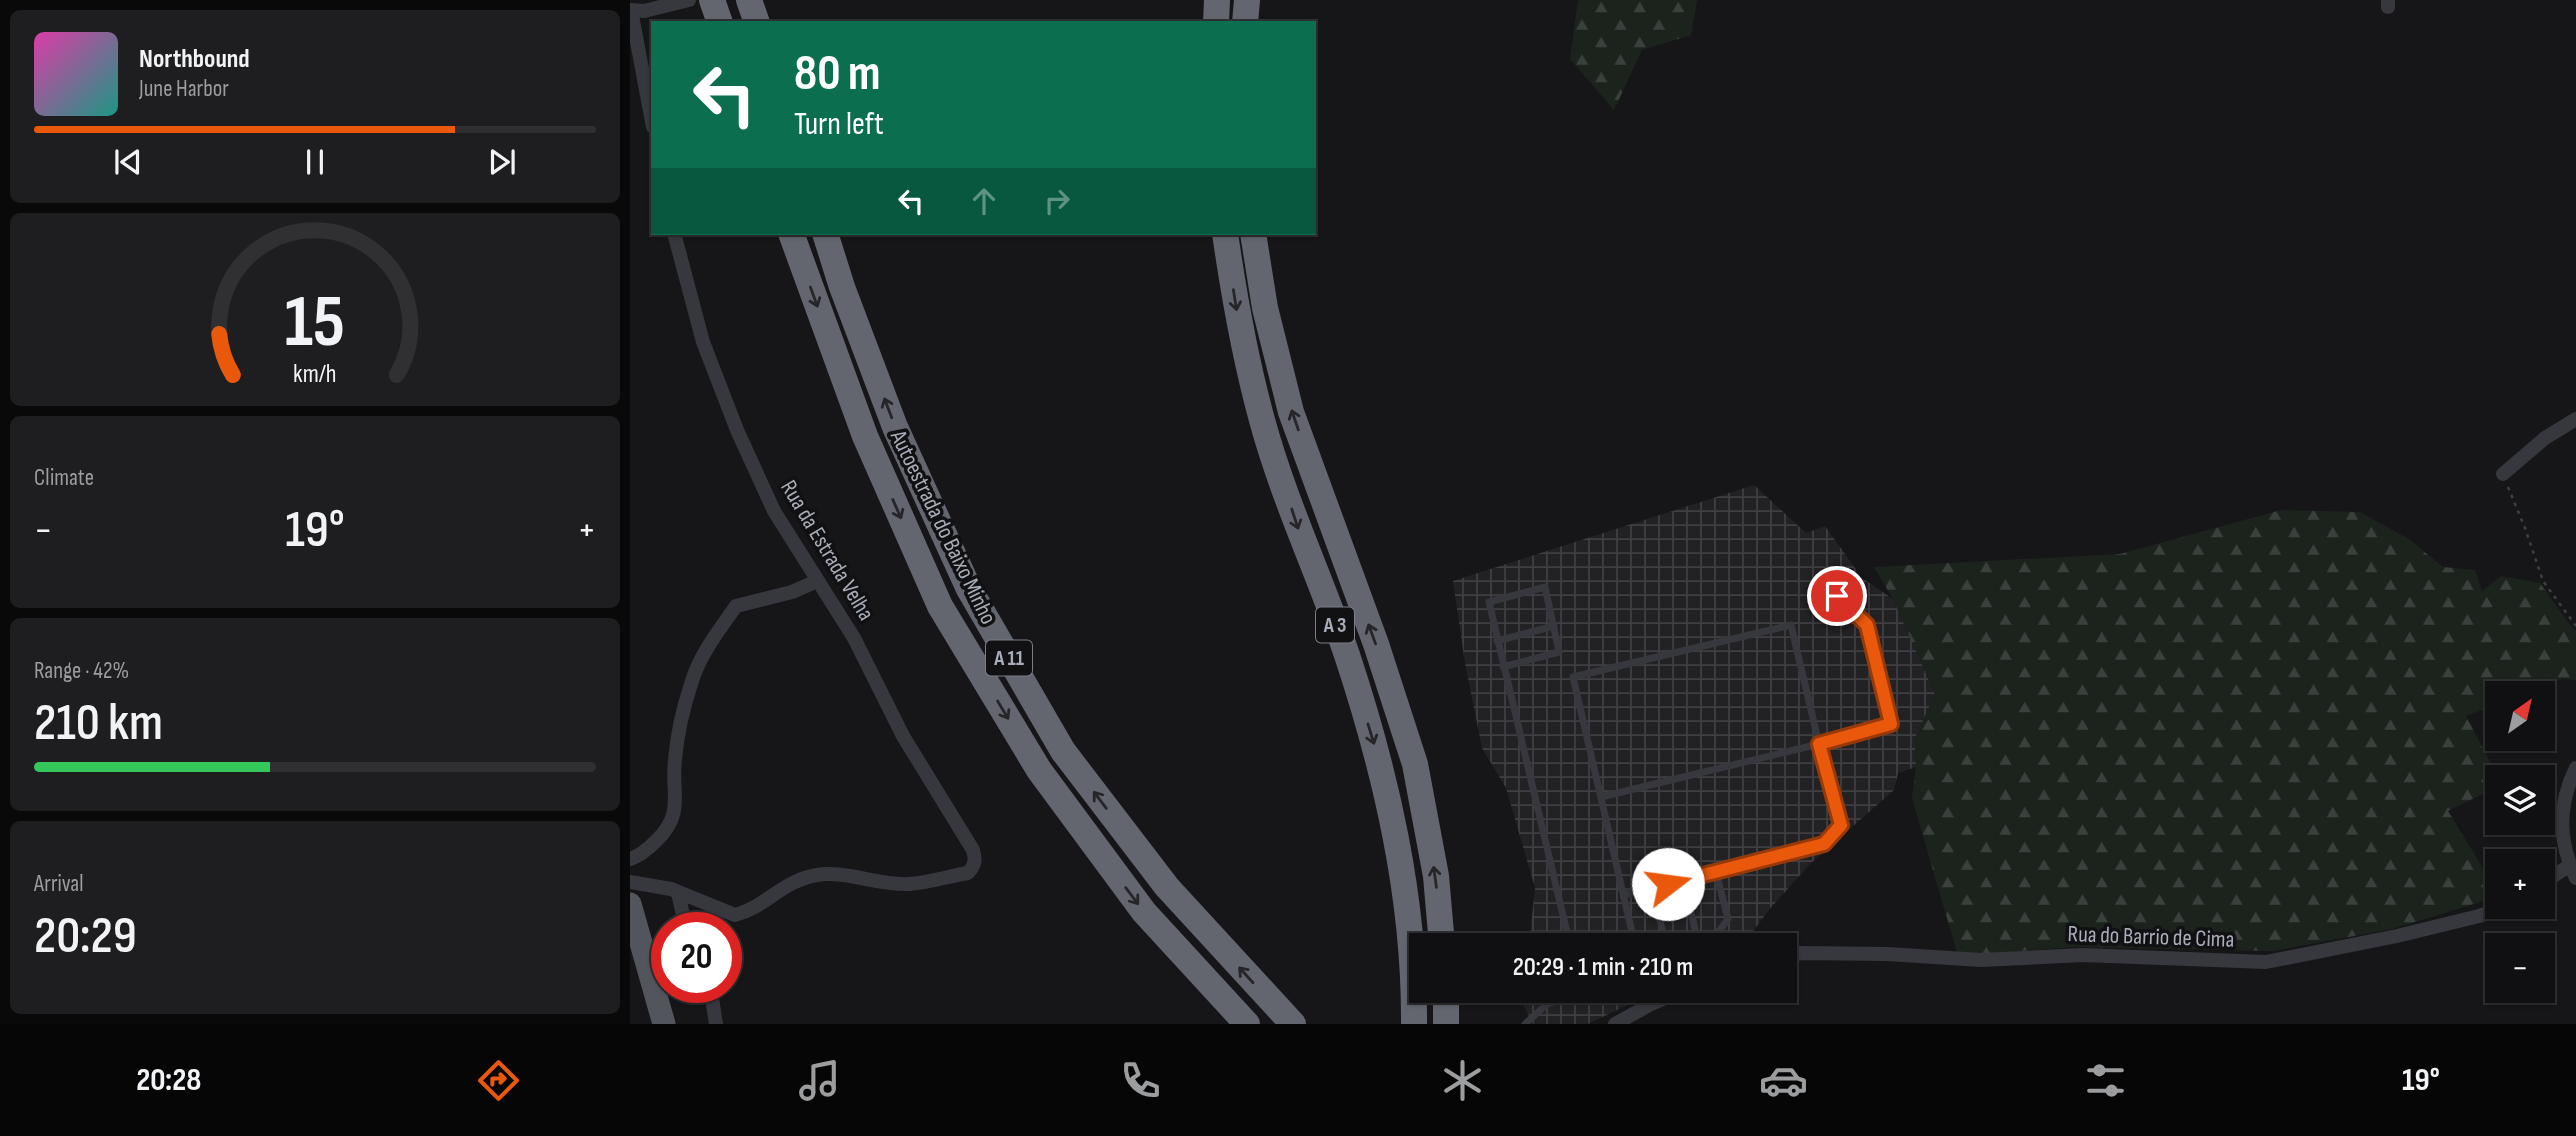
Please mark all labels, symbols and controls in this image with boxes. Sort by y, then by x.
text: Northbound [139,44,250,75]
text: 80 m [794,45,881,104]
icon: left [679,49,770,140]
text: June Harbor [139,75,229,103]
text: Turn left [794,105,884,144]
icon: previous [109,143,147,181]
icon: pause [296,143,334,181]
icon: next [483,143,521,181]
icon: left [892,182,930,220]
icon: ahead [965,182,1003,220]
icon: right [1038,182,1076,220]
text: 15 [285,280,345,368]
one-way arrow [809,286,821,308]
one-way arrow [1229,288,1242,311]
text: km/h [293,359,337,390]
one-way arrow [881,397,893,419]
one-way arrow [1288,409,1300,431]
street label: Autoestrada do Baixo Minho [884,425,1002,629]
text: Climate [34,464,94,492]
street label: Rua da Estrada Velha [774,475,880,626]
one-way arrow [891,498,904,519]
text: 19° [285,499,345,562]
text: − [34,508,53,553]
text: + [577,508,596,553]
one-way arrow [1290,508,1302,530]
pin [1807,566,1867,626]
icon: arrive [1818,577,1856,615]
road number: A 3 [1316,608,1354,642]
one-way arrow [1365,623,1378,645]
road number: A 11 [986,640,1032,676]
text: Range · 42% [34,657,129,685]
north arrow [2485,681,2555,751]
map controls [2485,681,2555,1003]
text: 210 km [34,692,163,755]
one-way arrow [996,699,1010,719]
one-way arrow [1365,722,1378,744]
button: layers [2485,765,2555,835]
one-way arrow [1093,791,1108,810]
position arrow [1631,847,1705,921]
button: + [2485,849,2555,919]
one-way arrow [1429,866,1442,889]
text: Arrival [34,870,83,898]
one-way arrow [1125,887,1140,905]
text: 20:29 [34,905,137,968]
speed limit sign: 20 [651,912,742,1003]
street label: Rua do Barrio de Cima [2067,920,2235,954]
button: − [2485,933,2555,1003]
text: 20:29 · 1 min · 210 m [1513,952,1693,983]
one-way arrow [1238,966,1254,984]
icon: directions [474,1056,523,1105]
icon: music [795,1056,844,1105]
icon: phone [1116,1056,1165,1105]
icon: climate [1438,1056,1487,1105]
icon: car [1759,1056,1808,1105]
icon: filters [2081,1056,2130,1105]
text: 20:28 [136,1061,201,1100]
text: 19° [2402,1061,2440,1100]

